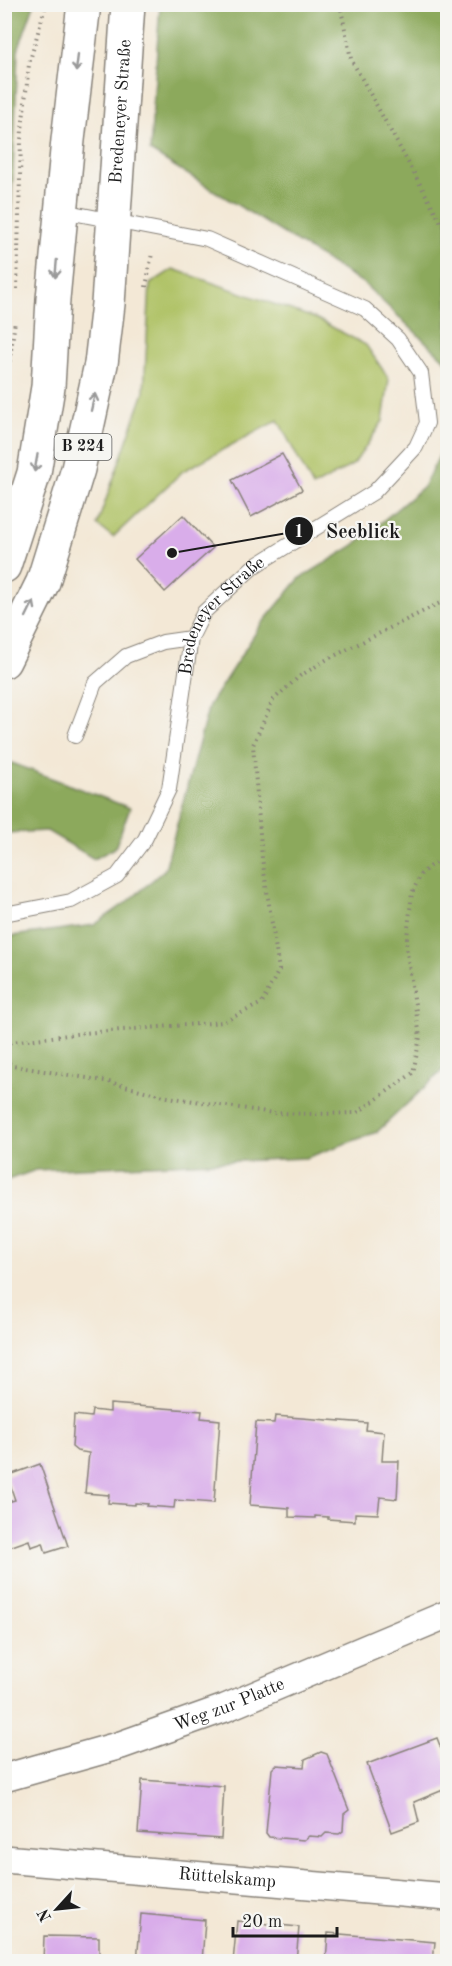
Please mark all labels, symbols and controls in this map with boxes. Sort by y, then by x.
street label: Bredeneyer Straße [107,39,135,185]
one-way arrow [71,52,82,72]
one-way arrow [50,259,61,279]
one-way arrow [87,393,99,412]
road number: B 224 [54,434,112,460]
one-way arrow [30,453,41,472]
callout: Seeblick [284,512,412,550]
text: 1 [294,523,304,541]
text: Seeblick [326,523,400,543]
street label: Bredeneyer Straße [177,553,268,676]
one-way arrow [25,600,37,618]
street label: Weg zur Platte [171,1675,287,1734]
street label: Rüttelskamp [178,1865,277,1891]
north arrow [27,1879,87,1939]
scale bar [233,1900,336,1938]
text: N [35,1905,55,1924]
text: 20 m [242,1913,282,1931]

